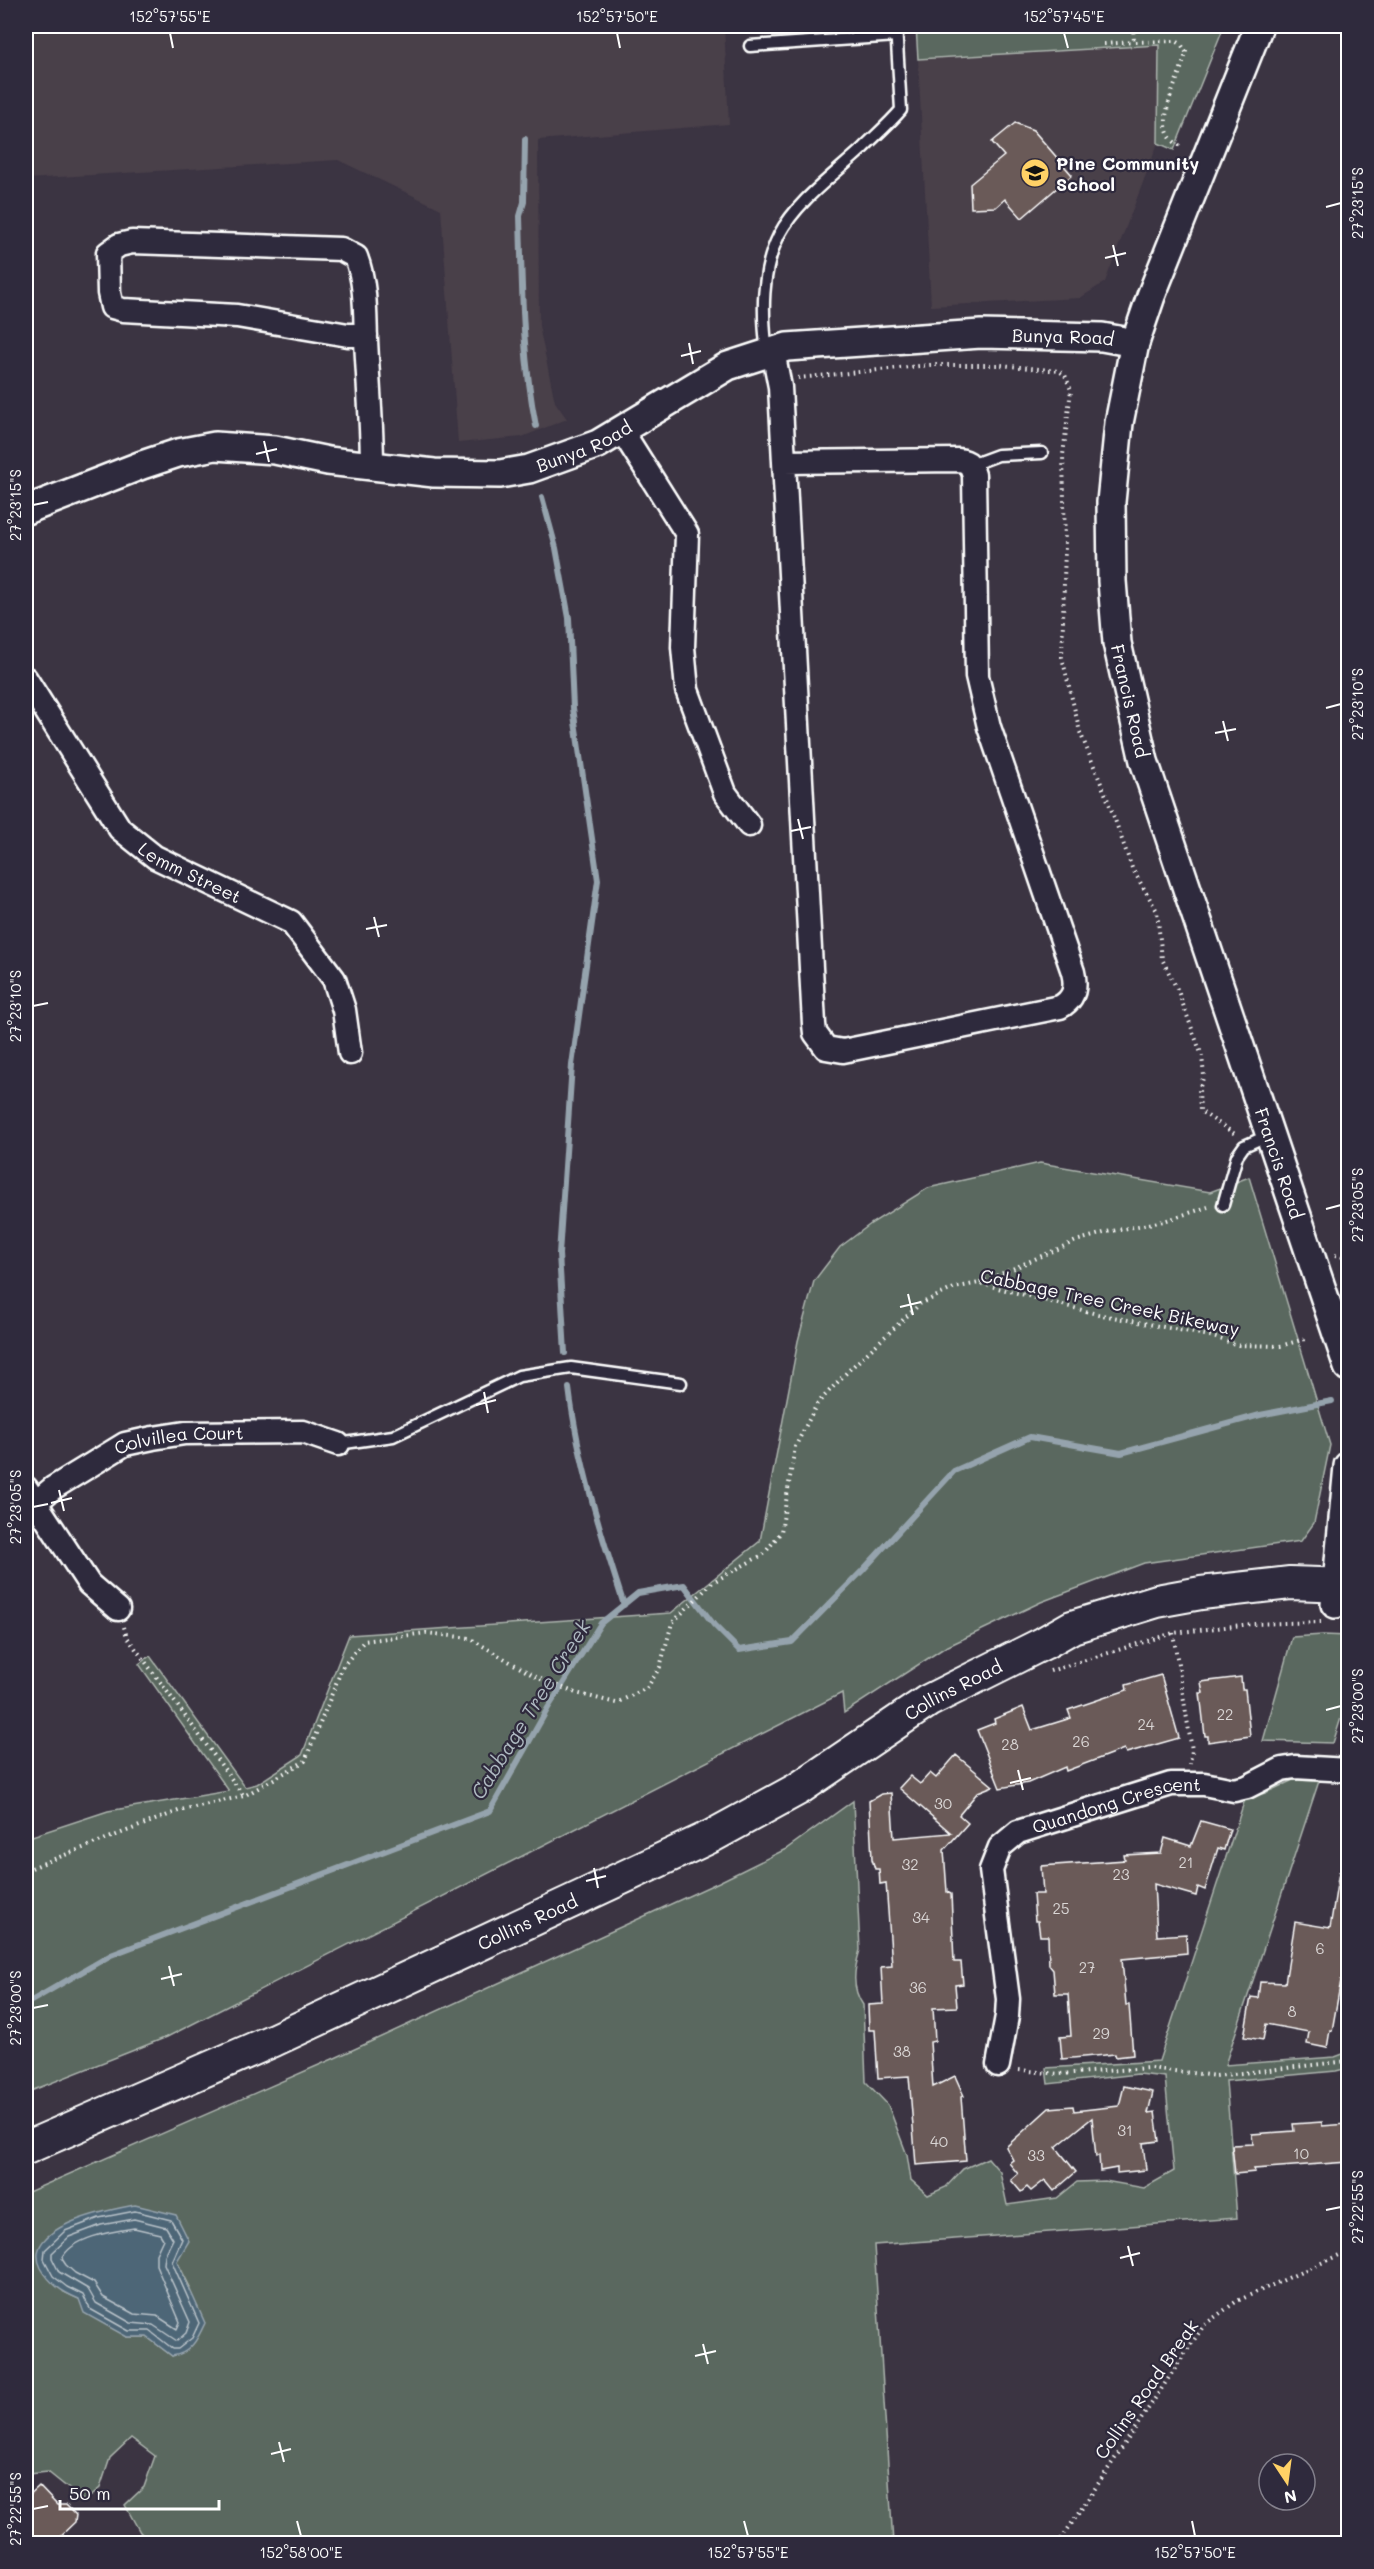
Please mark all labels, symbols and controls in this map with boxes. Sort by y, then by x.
text: 152°57'55"E [129,6,211,26]
text: 152°57'50"E [576,6,658,26]
text: 152°57'45"E [1023,6,1105,26]
place label: Pine Community School [1056,151,1200,196]
school or university icon: Pine Community School [1019,157,1051,189]
text: 27°23'15"S [1347,167,1367,239]
street label: Bunya Road [1012,323,1116,351]
street label: Bunya Road [533,414,636,477]
text: 27°23'15"S [5,469,25,541]
street label: Francis Road [1106,642,1155,760]
text: 27°23'10"S [1347,668,1367,740]
street label: Lemm Street [133,836,245,909]
text: 27°23'10"S [5,970,25,1042]
street label: Francis Road [1250,1104,1309,1222]
text: 27°23'05"S [1347,1168,1367,1242]
street label: Cabbage Tree Creek Bikeway [978,1263,1242,1341]
street label: Colvillea Court [109,1421,244,1460]
text: 27°23'05"S [5,1470,25,1544]
water label: Cabbage Tree Creek [464,1614,596,1804]
street label: Collins Road [899,1654,1006,1726]
text: 27°23'00"S [1347,1668,1367,1744]
house number: 22 [1217,1704,1233,1724]
house number: 24 [1137,1714,1155,1734]
house number: 26 [1072,1731,1090,1751]
house number: 28 [1001,1734,1019,1754]
street label: Quandong Crescent [1029,1772,1201,1839]
house number: 30 [934,1793,952,1813]
house number: 21 [1178,1852,1194,1872]
house number: 32 [901,1854,919,1874]
house number: 23 [1112,1864,1130,1884]
street label: Collins Road [474,1888,581,1956]
house number: 25 [1052,1898,1070,1918]
house number: 34 [912,1907,930,1927]
house number: 6 [1315,1938,1325,1958]
house number: 27 [1079,1957,1095,1977]
text: 27°23'00"S [5,1970,25,2046]
house number: 36 [909,1977,927,1997]
house number: 8 [1287,2001,1297,2021]
house number: 29 [1092,2023,1110,2043]
house number: 38 [893,2041,911,2061]
house number: 31 [1117,2120,1133,2140]
house number: 40 [930,2131,948,2151]
house number: 10 [1293,2143,1309,2163]
house number: 33 [1027,2145,1045,2165]
text: 27°22'55"S [1347,2170,1367,2244]
street label: Collins Road Break [1089,2314,1203,2464]
north arrow [1257,2452,1317,2512]
text: 27°22'55"S [5,2472,25,2546]
scale bar [60,2473,219,2511]
text: 50 m [69,2481,111,2505]
text: N [1282,2486,1299,2509]
text: 152°58'00"E [259,2542,343,2562]
text: 152°57'55"E [707,2542,789,2562]
text: 152°57'50"E [1154,2542,1236,2562]

